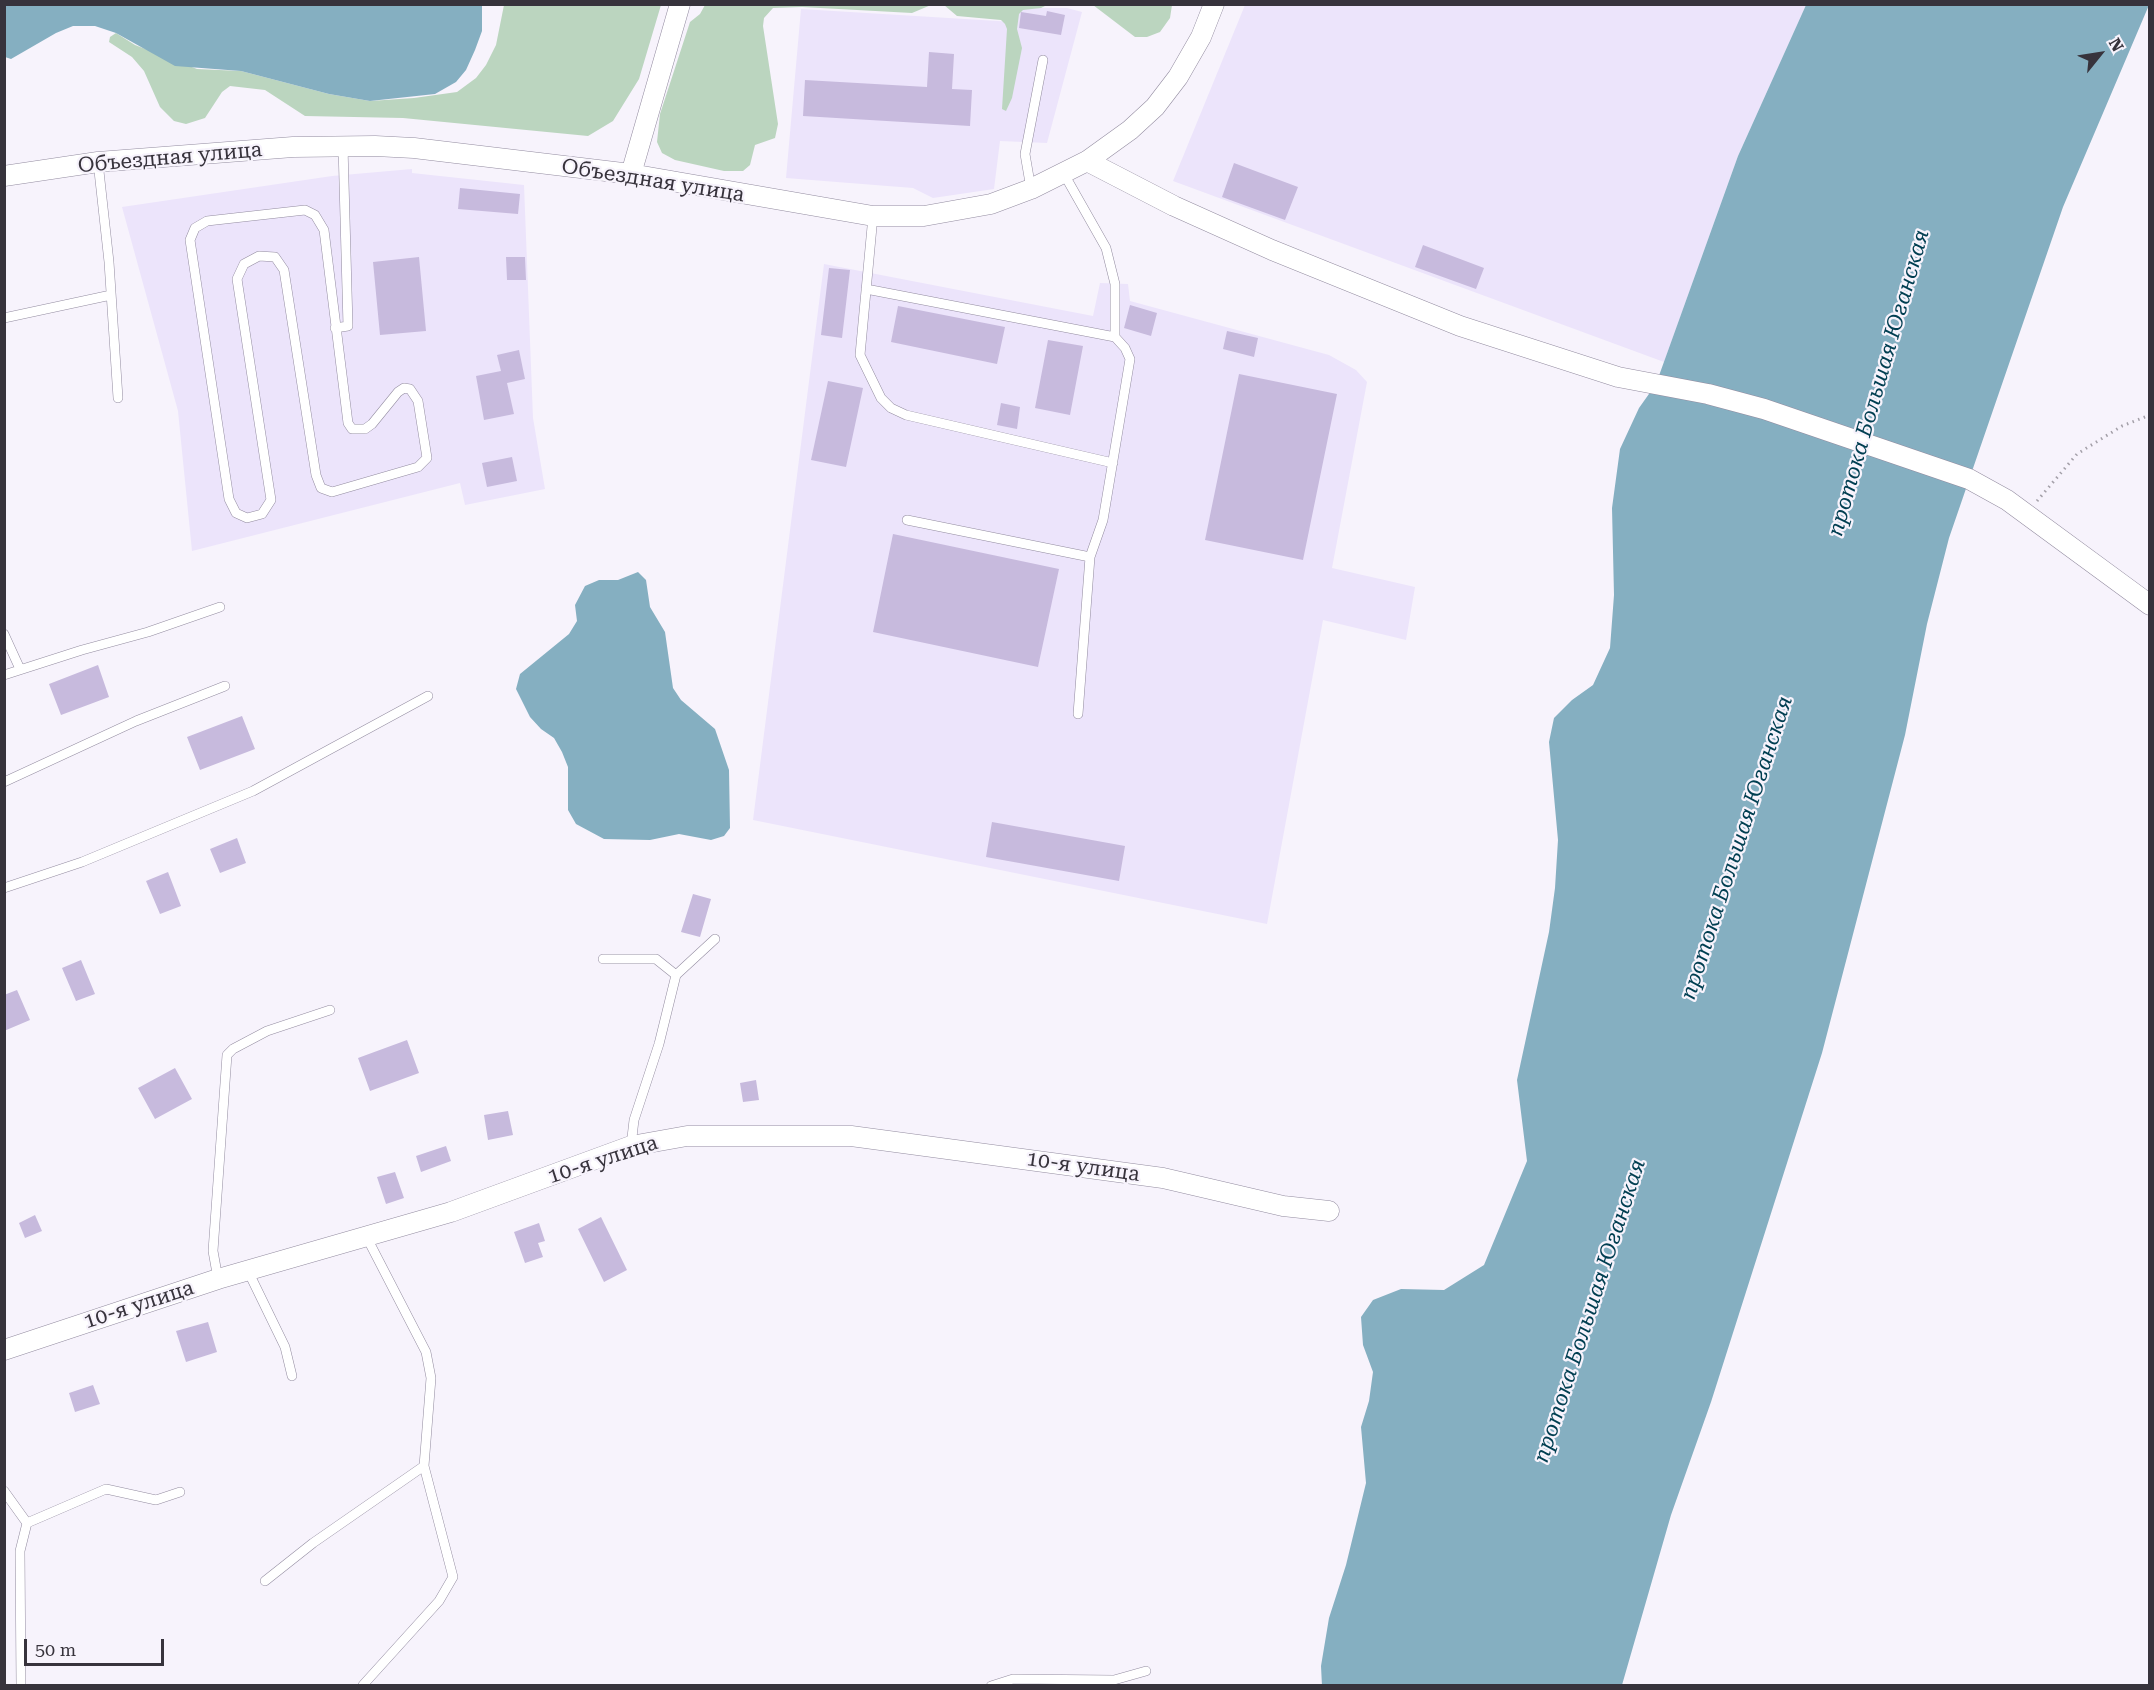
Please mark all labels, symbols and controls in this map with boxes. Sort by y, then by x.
north arrow [2070,24,2130,84]
text: N [2105,35,2127,55]
street label: Объездная улица [77,137,263,179]
street label: Объездная улица [560,154,746,208]
water label: протока Большая Юганская [1823,227,1935,539]
water label: протока Большая Юганская [1675,693,1799,1003]
street label: 10-я улица [545,1130,661,1190]
street label: 10-я улица [1025,1147,1141,1187]
water label: протока Большая Юганская [1528,1156,1652,1466]
street label: 10-я улица [81,1275,197,1335]
scale bar [27,1627,166,1665]
text: 50 m [35,1639,76,1660]

